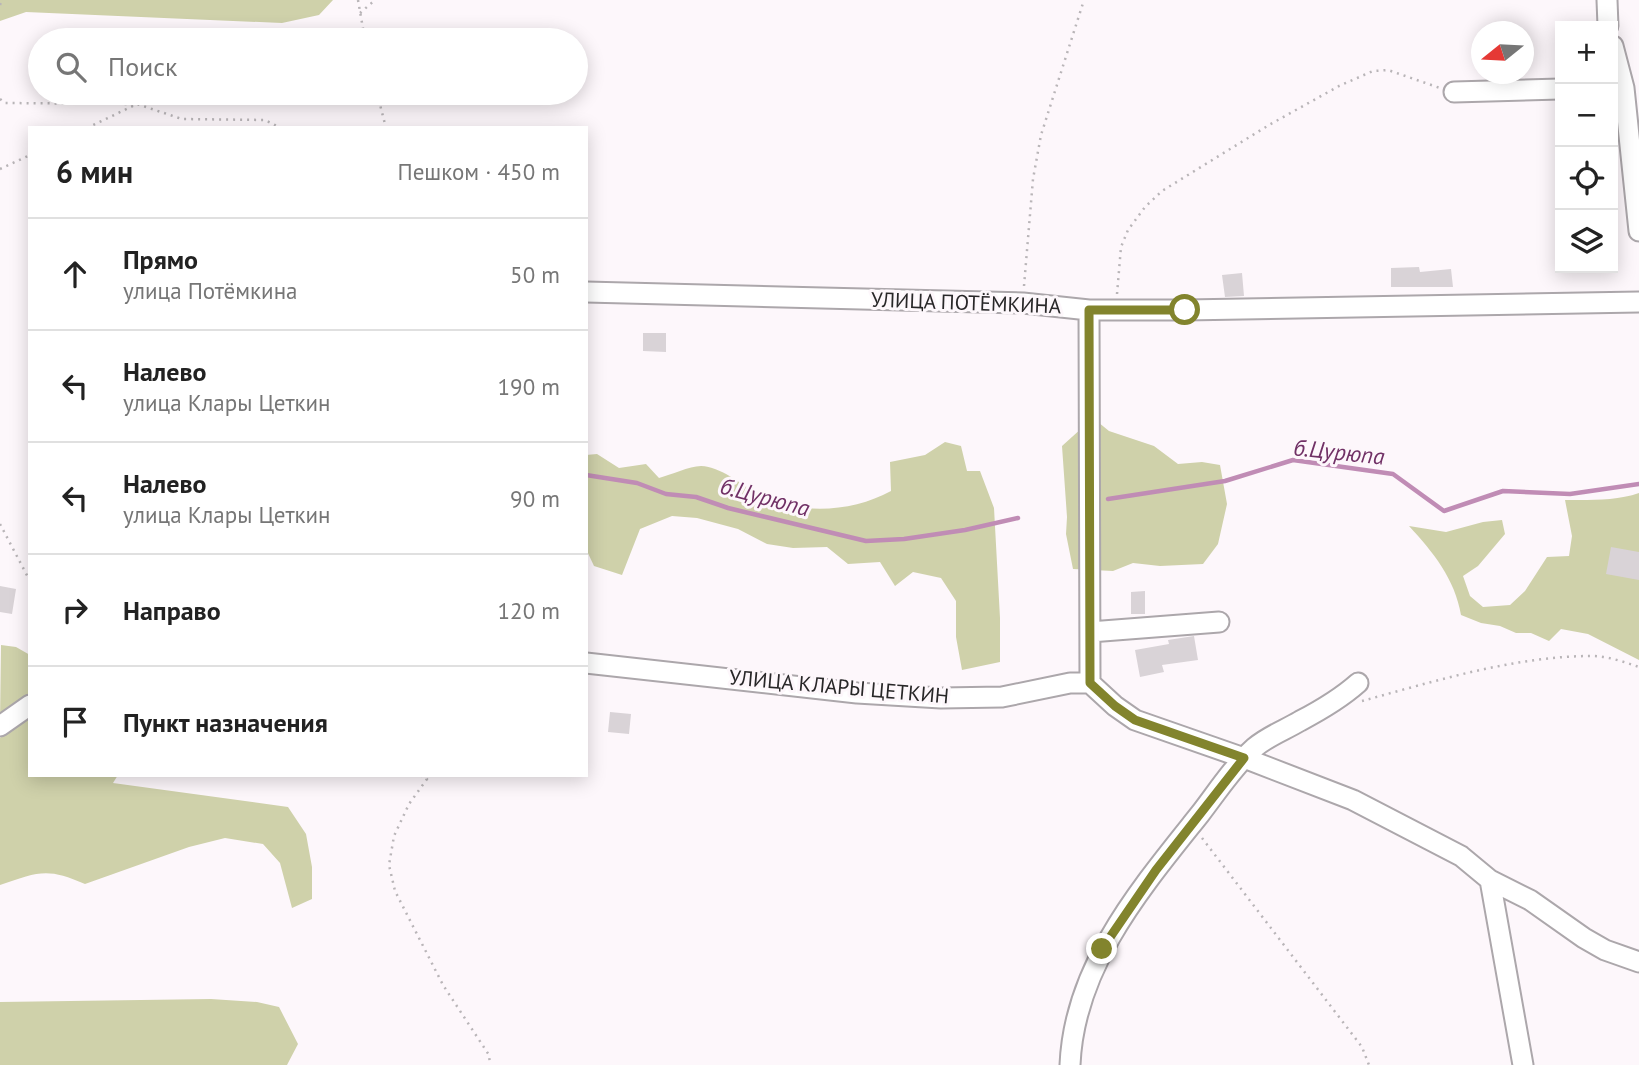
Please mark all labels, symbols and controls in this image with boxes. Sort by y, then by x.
north arrow [1471,21,1534,84]
map controls [1555,21,1618,273]
button: + [1555,21,1618,84]
search box [28,28,588,105]
icon: search [52,48,90,86]
text: Поиск [108,50,177,83]
button: − [1555,84,1618,147]
button: locate [1555,147,1618,210]
text: 6 мин [56,152,133,191]
text: Пешком · 450 m [397,157,560,186]
button: layers [1555,210,1618,273]
text: Прямо [123,243,198,276]
icon: ahead [56,255,94,293]
text: 50 m [510,260,560,289]
text: улица Потёмкина [123,276,297,305]
street label: УЛИЦА ПОТЁМКИНА [871,286,1062,319]
route start [1169,294,1200,325]
text: Налево [123,355,207,388]
icon: left [56,367,94,405]
text: 190 m [498,372,560,401]
text: улица Клары Цеткин [123,388,331,417]
water label: б.Цурюпа [1292,432,1386,471]
text: Налево [123,467,207,500]
water label: б.Цурюпа [717,471,813,522]
icon: left [56,479,94,517]
text: 90 m [510,484,560,513]
text: улица Клары Цеткин [123,500,331,529]
icon: right [56,591,94,629]
text: Направо [123,594,221,627]
text: 120 m [498,596,560,625]
street label: УЛИЦА КЛАРЫ ЦЕТКИН [728,663,950,710]
icon: arrive [56,703,94,741]
text: Пункт назначения [123,706,328,739]
route end [1086,933,1117,964]

